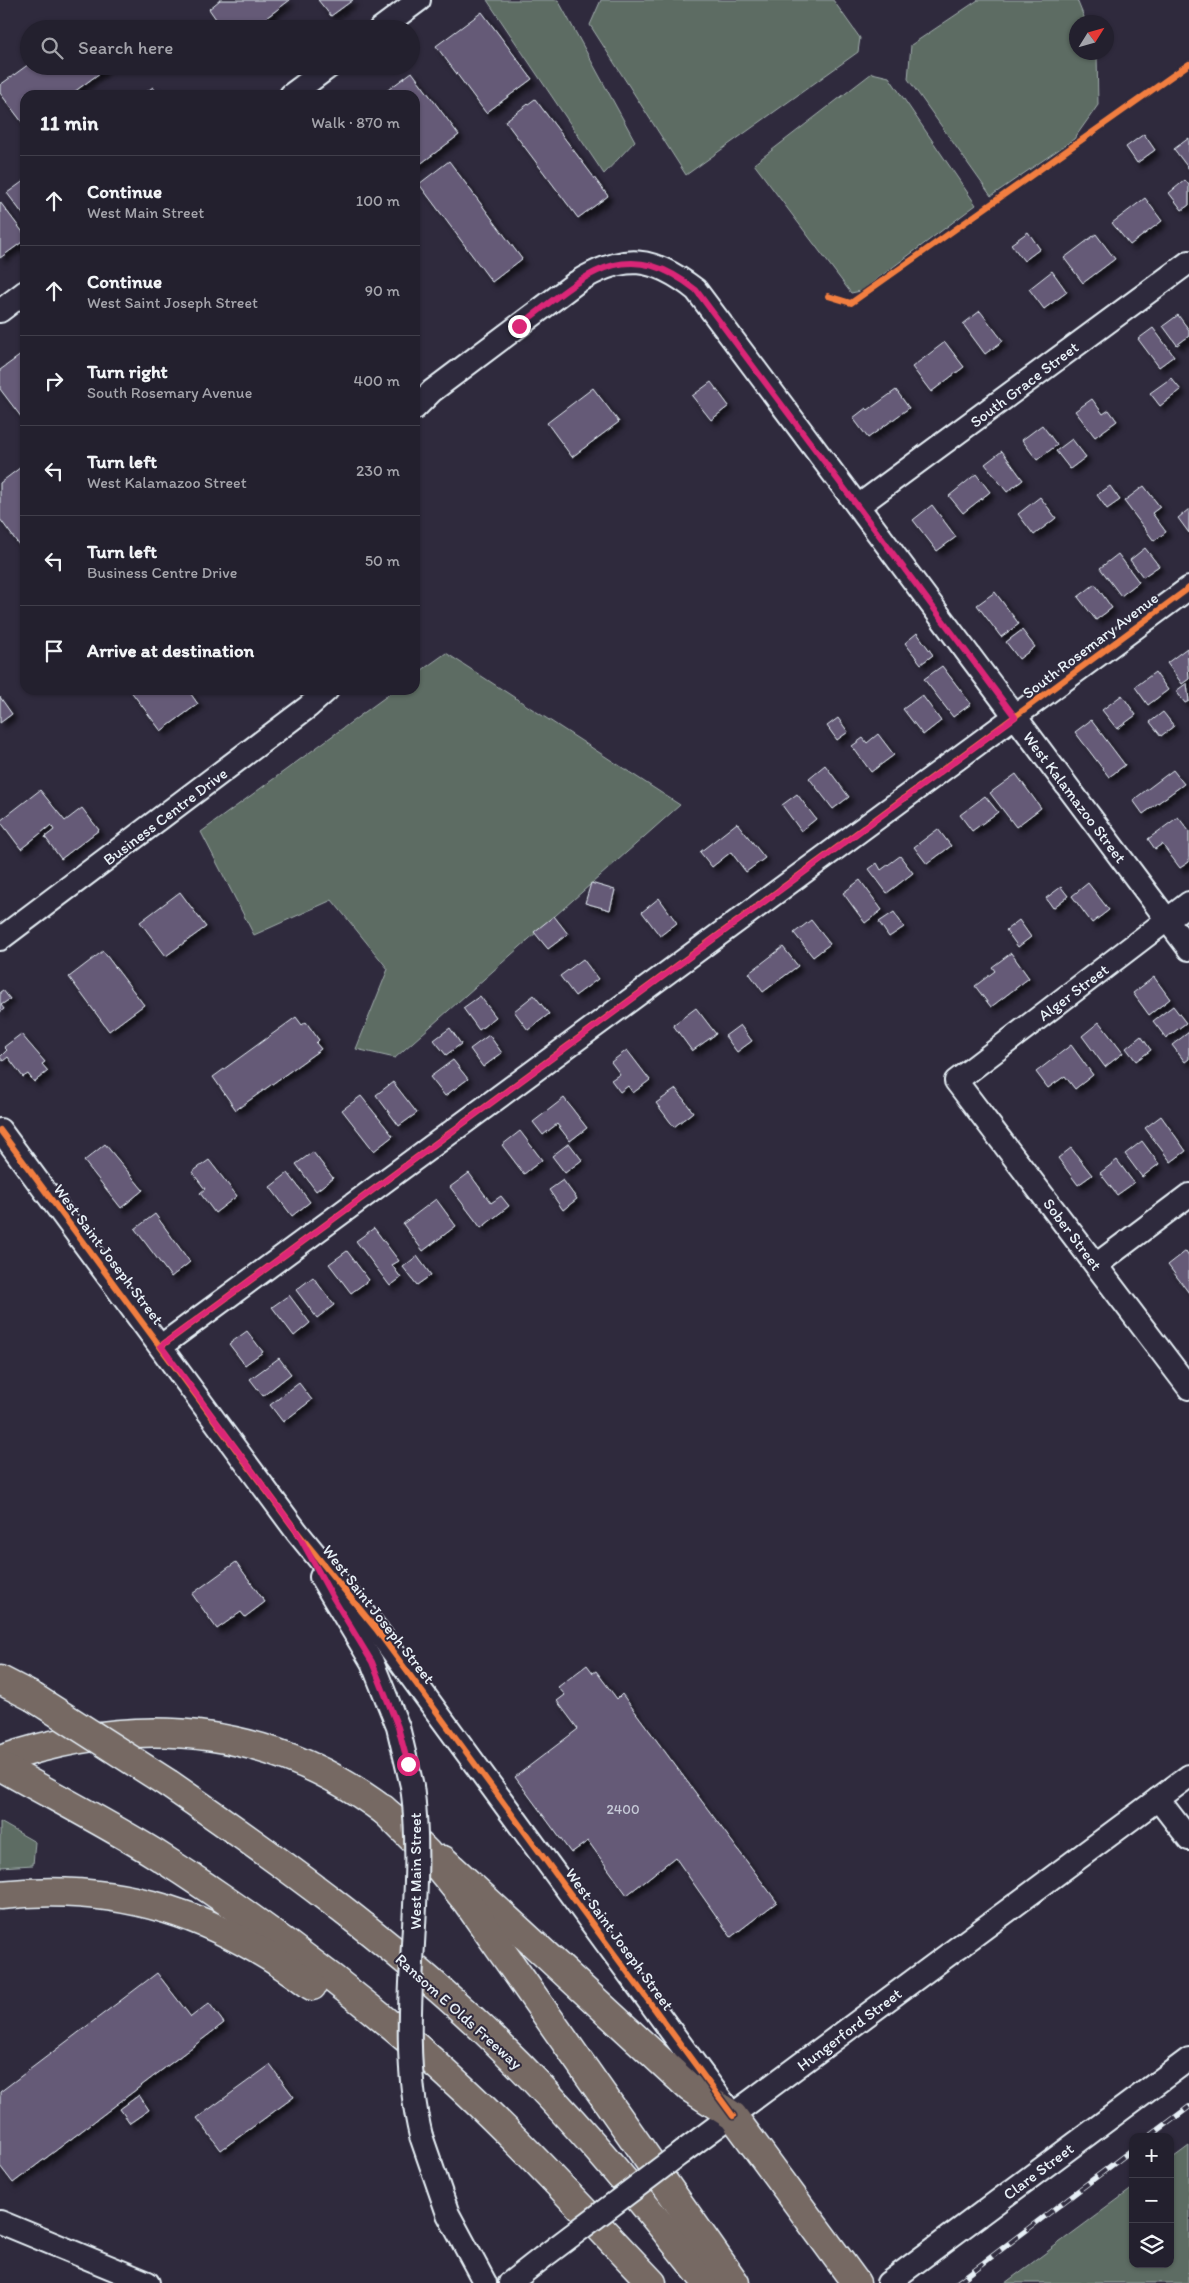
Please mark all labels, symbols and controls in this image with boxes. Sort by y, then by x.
north arrow [1069,15,1114,60]
search box [20,20,420,75]
icon: search [38,34,66,62]
text: Search here [78,36,173,59]
text: 11 min [40,110,98,135]
text: Walk · 870 m [311,113,400,132]
text: Continue [87,180,162,203]
icon: ahead [40,187,68,215]
text: 100 m [356,191,400,210]
text: West Main Street [87,203,204,222]
text: Continue [87,270,162,293]
icon: ahead [40,277,68,305]
text: 90 m [365,281,400,300]
text: West Saint Joseph Street [87,293,258,312]
route end [508,315,531,338]
street label: South Grace Street [966,337,1082,431]
text: Turn right [87,360,168,383]
icon: right [40,367,68,395]
text: 400 m [354,371,400,390]
text: South Rosemary Avenue [87,383,252,402]
text: Turn left [87,450,157,473]
icon: left [40,457,68,485]
text: 230 m [356,461,400,480]
text: West Kalamazoo Street [87,473,247,492]
text: Turn left [87,540,157,563]
icon: left [40,547,68,575]
text: 50 m [365,551,400,570]
text: Business Centre Drive [87,563,237,582]
street label: South Rosemary Avenue [1019,588,1162,703]
icon: arrive [40,637,68,665]
text: Arrive at destination [87,639,254,662]
street label: West Kalamazoo Street [1019,728,1130,867]
street label: Business Centre Drive [100,764,231,869]
street label: Alger Street [1034,960,1112,1025]
street label: West Saint Joseph Street [50,1180,168,1328]
street label: Sober Street [1039,1194,1106,1274]
street label: West Saint Joseph Street [318,1541,439,1688]
route start [397,1753,420,1776]
house number: 2400 [606,1801,640,1818]
street label: West Main Street [406,1812,425,1930]
street label: West Saint Joseph Street [562,1865,678,2014]
street label: Ransom E Olds Freeway [391,1950,526,2073]
street label: Hungerford Street [793,1984,905,2075]
map controls [1129,2133,1174,2268]
button: + [1129,2133,1174,2178]
street label: Clare Street [999,2139,1077,2204]
button: − [1129,2178,1174,2223]
button: layers [1129,2223,1174,2268]

